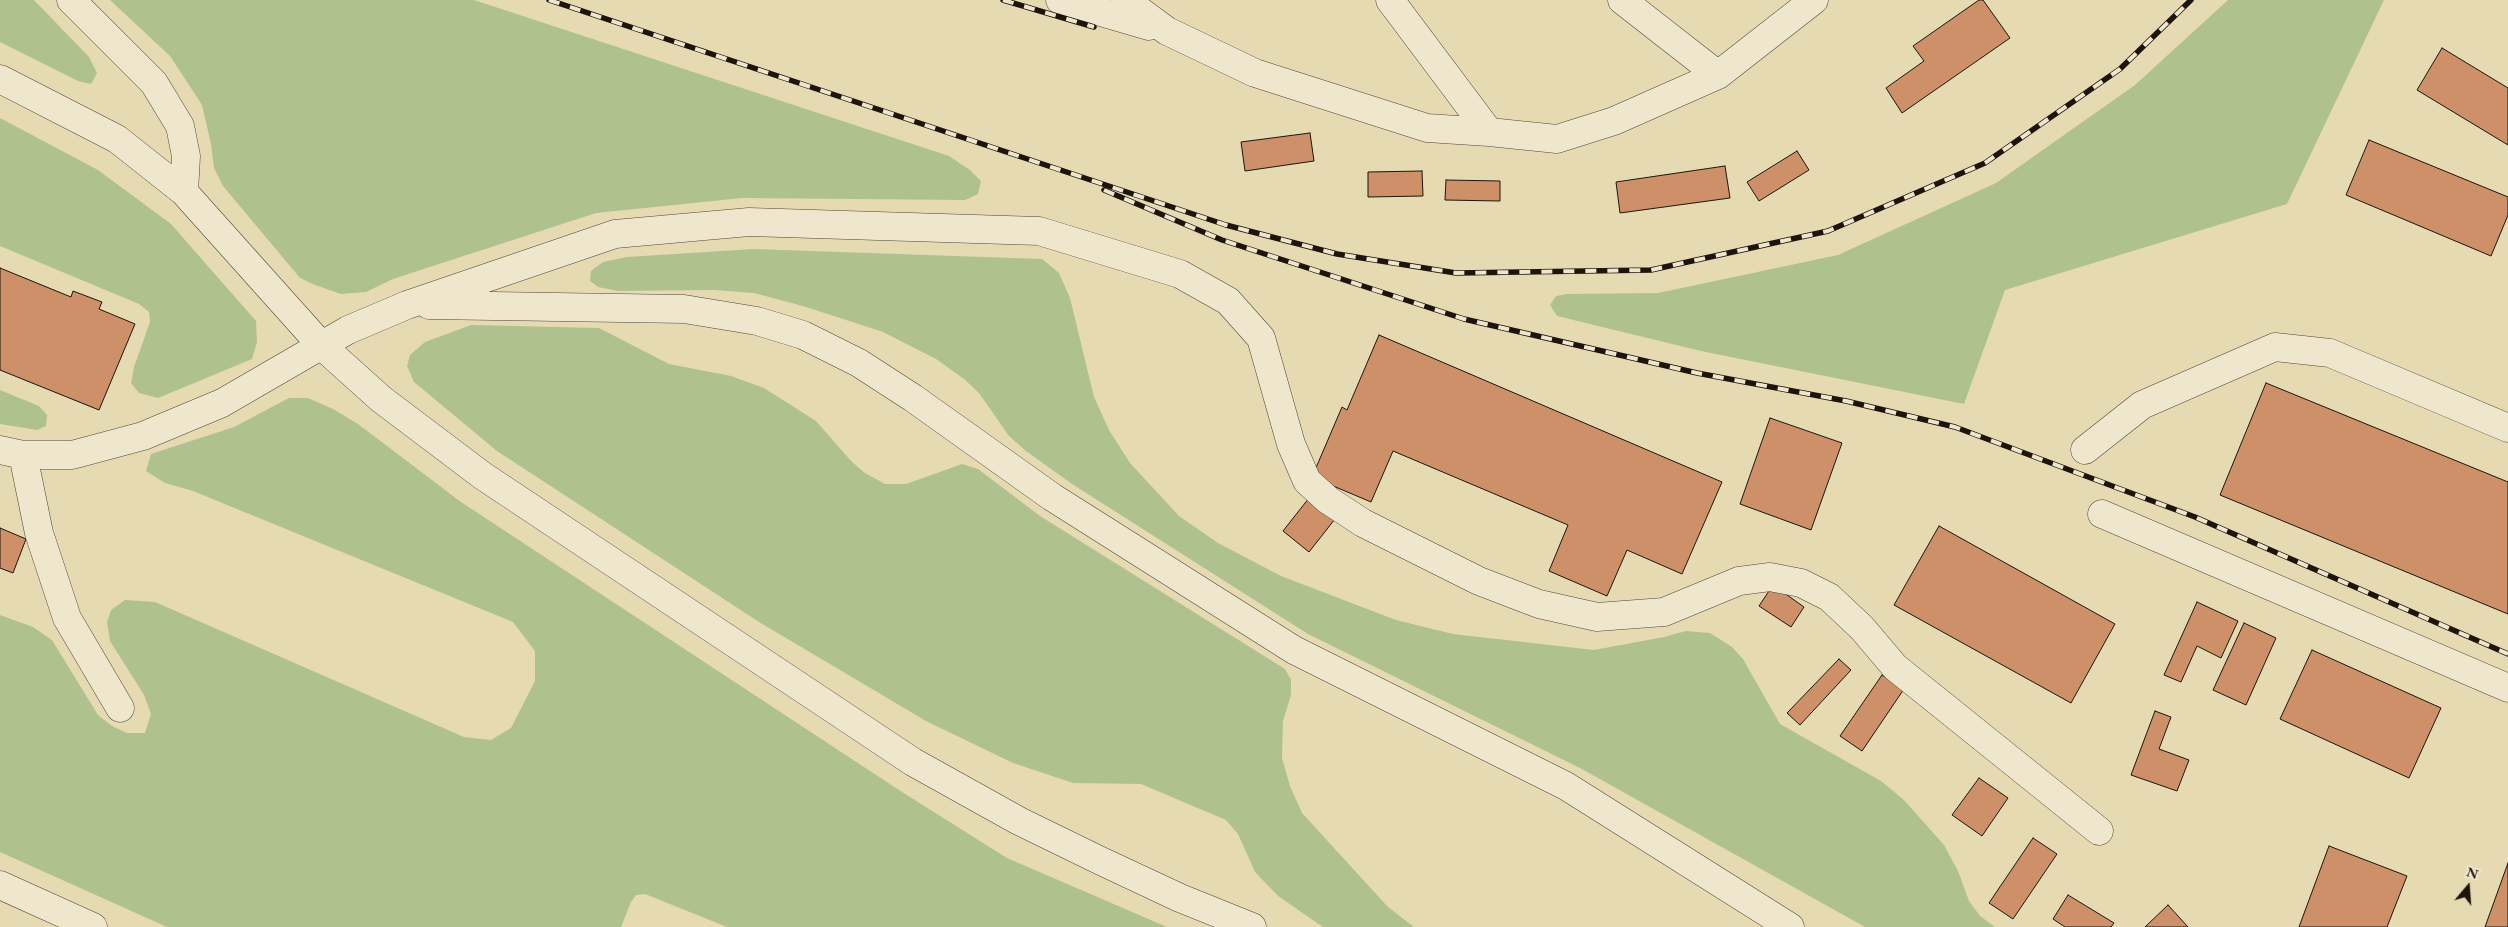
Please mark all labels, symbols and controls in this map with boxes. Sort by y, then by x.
north arrow [2443,862,2493,912]
text: N [2464,862,2481,883]

